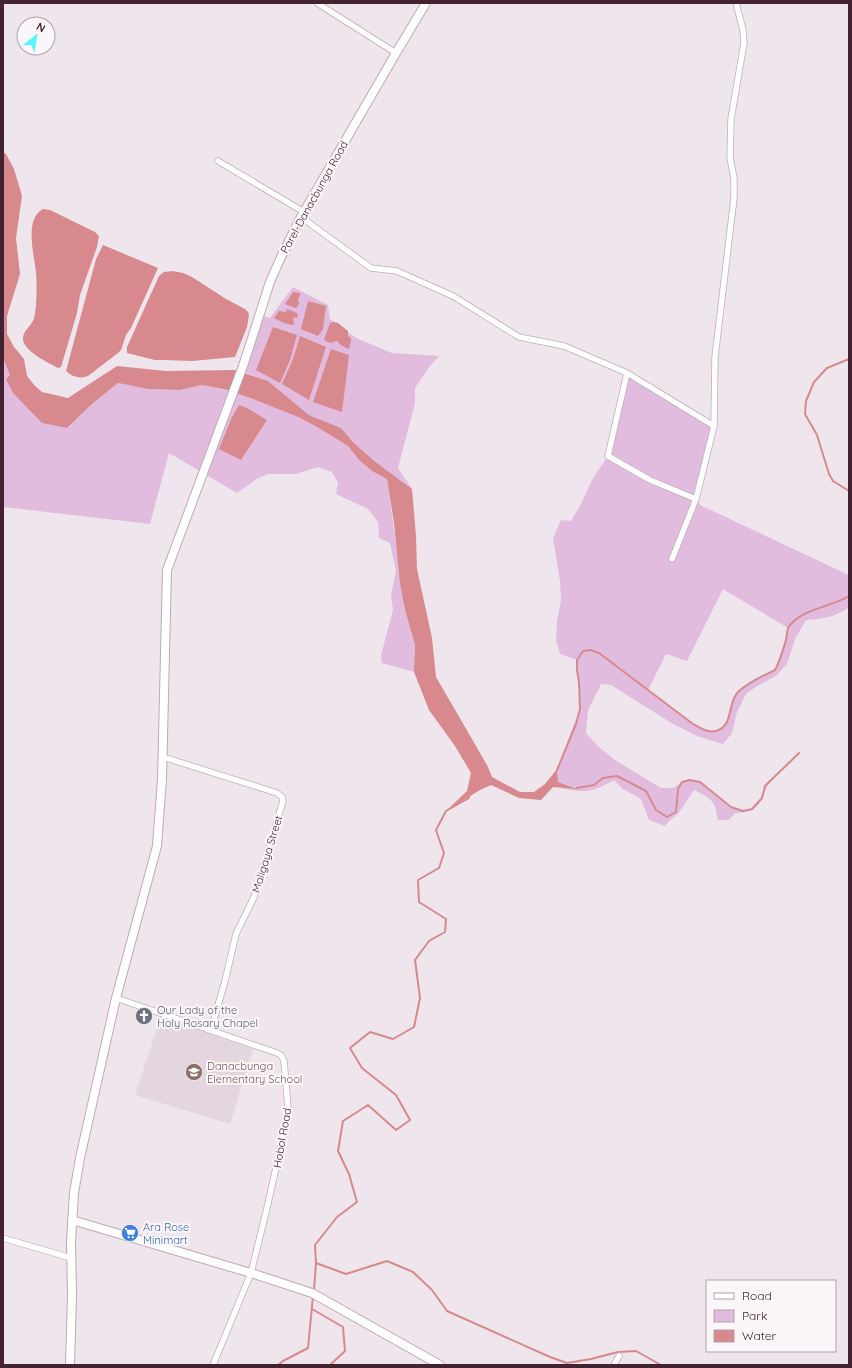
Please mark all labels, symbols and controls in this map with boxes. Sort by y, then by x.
north arrow [16,16,56,56]
text: N [34,19,48,35]
street label: Parel-Danacbunga Road [277,138,351,256]
street label: Maligaya Street [249,813,285,894]
place label: Our Lady of the Holy Rosary Chapel [157,1003,258,1030]
church icon: Our Lady of the Holy Rosary Chapel [134,1006,154,1026]
place label: Danacbunga Elementary School [207,1059,302,1086]
school or university icon: Danacbunga Elementary School [184,1062,204,1082]
street label: Hobol Road [270,1107,294,1169]
place label: Ara Rose Minimart [143,1220,189,1247]
supermarket icon: Ara Rose Minimart [120,1223,140,1243]
legend [706,1280,836,1352]
text: Road [742,1288,772,1303]
text: Park [742,1308,767,1323]
text: Water [742,1328,777,1343]

